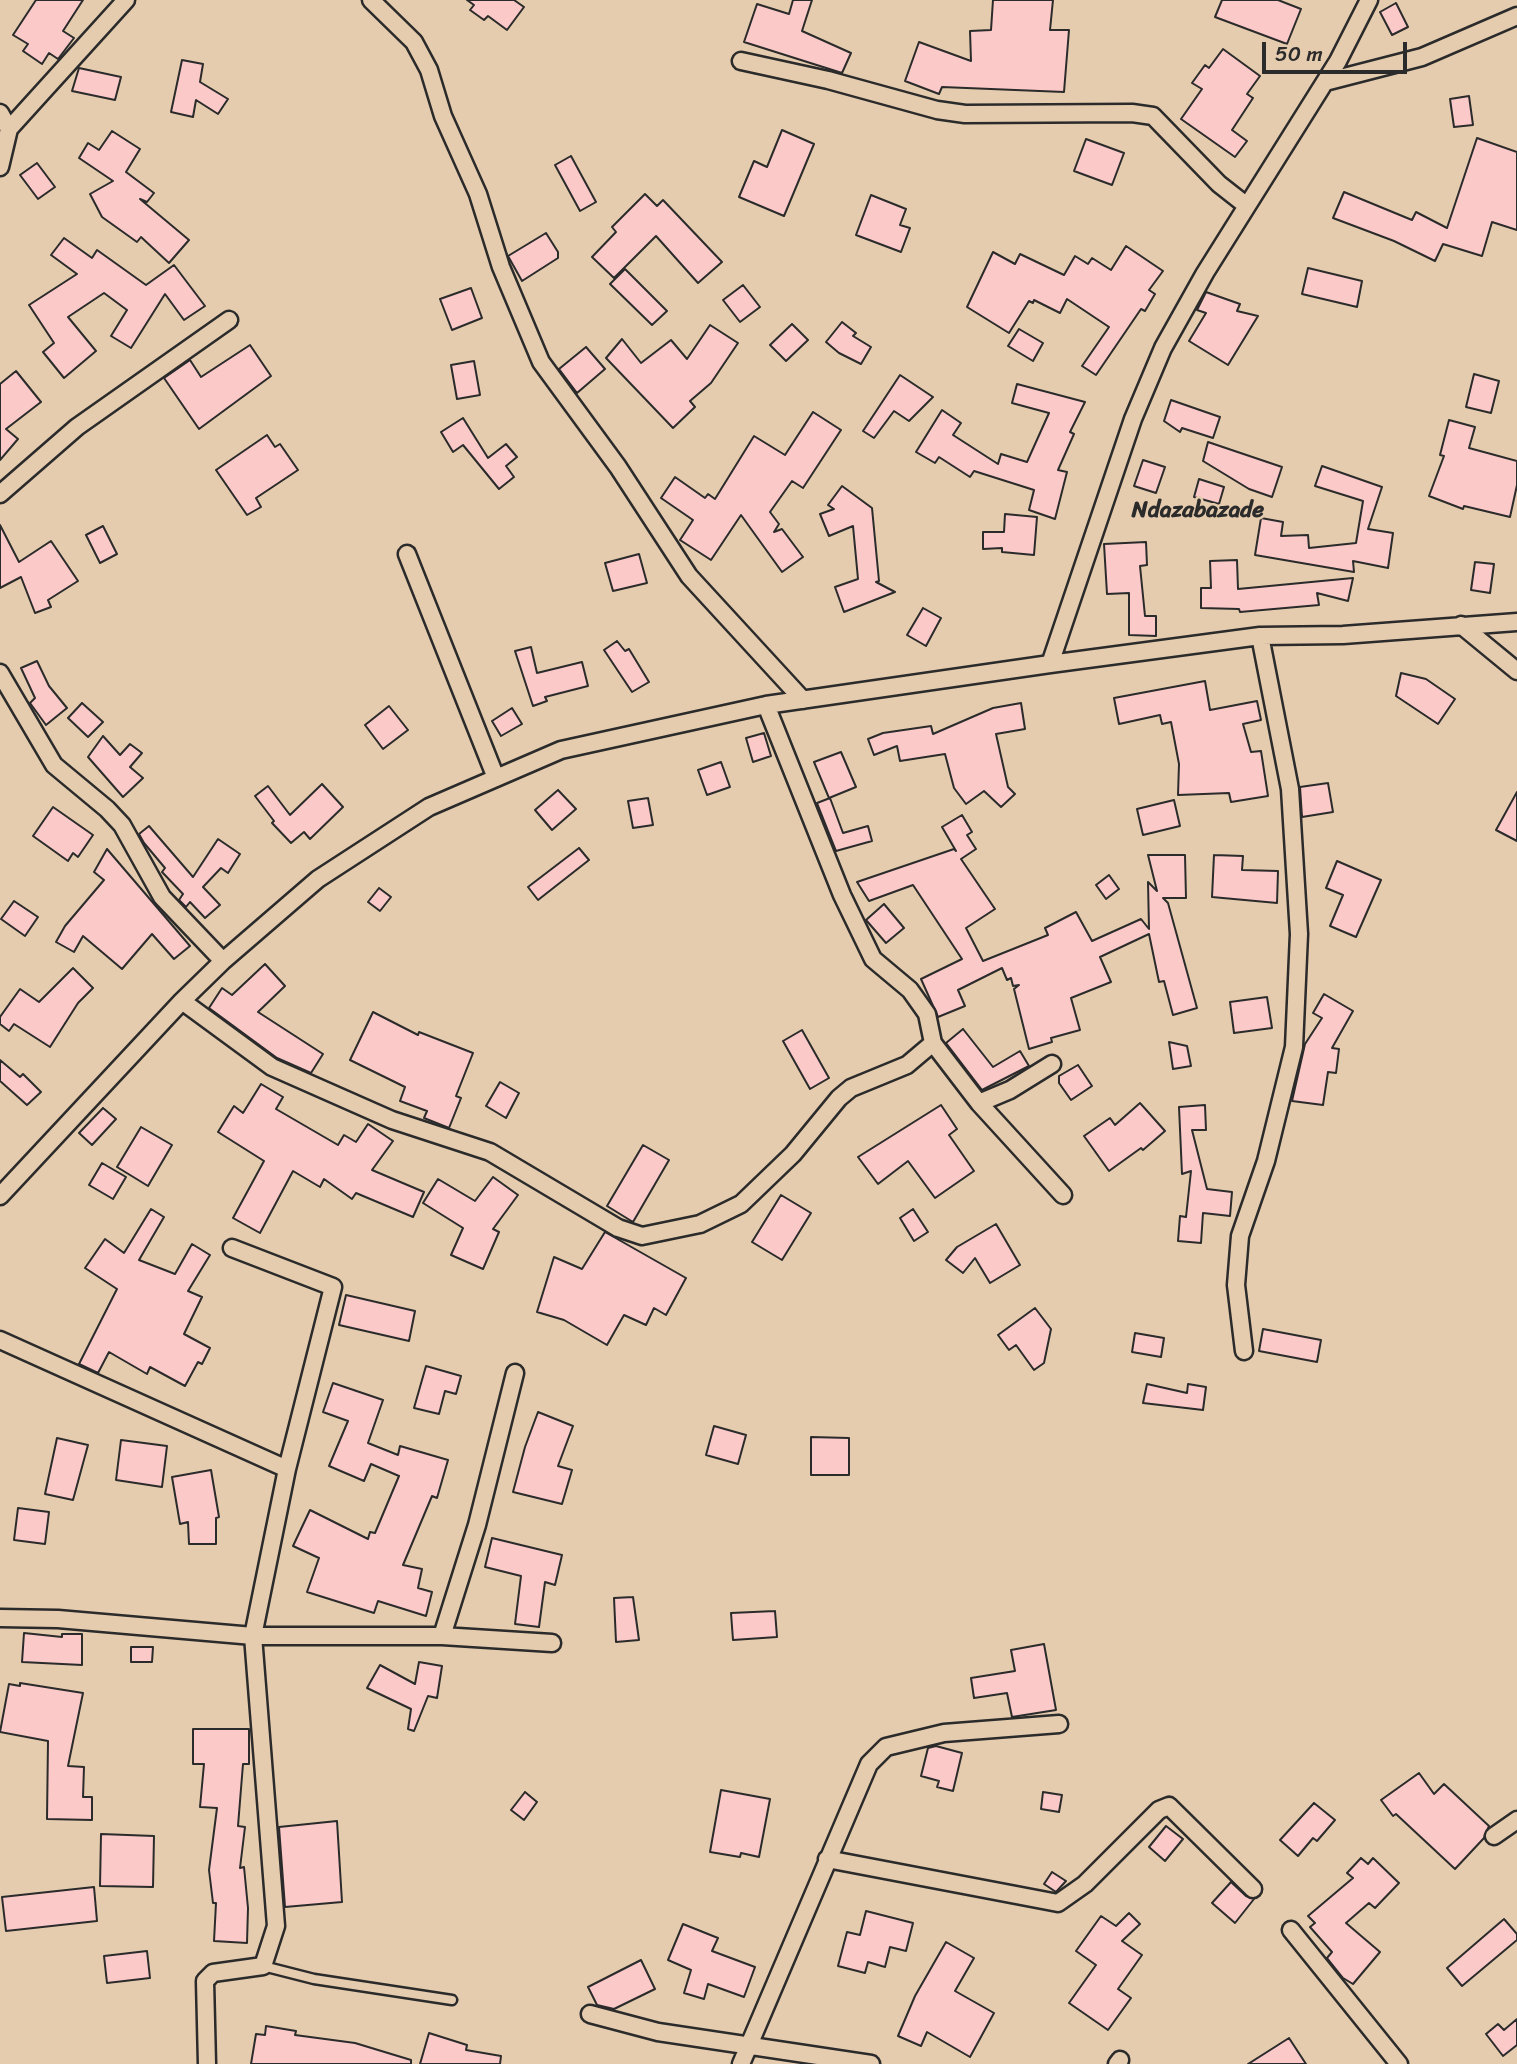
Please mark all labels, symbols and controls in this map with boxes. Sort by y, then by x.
scale bar [1265,28,1410,72]
text: 50 m [1275,35,1323,73]
district label: Ndazabazade [1132,497,1264,525]

